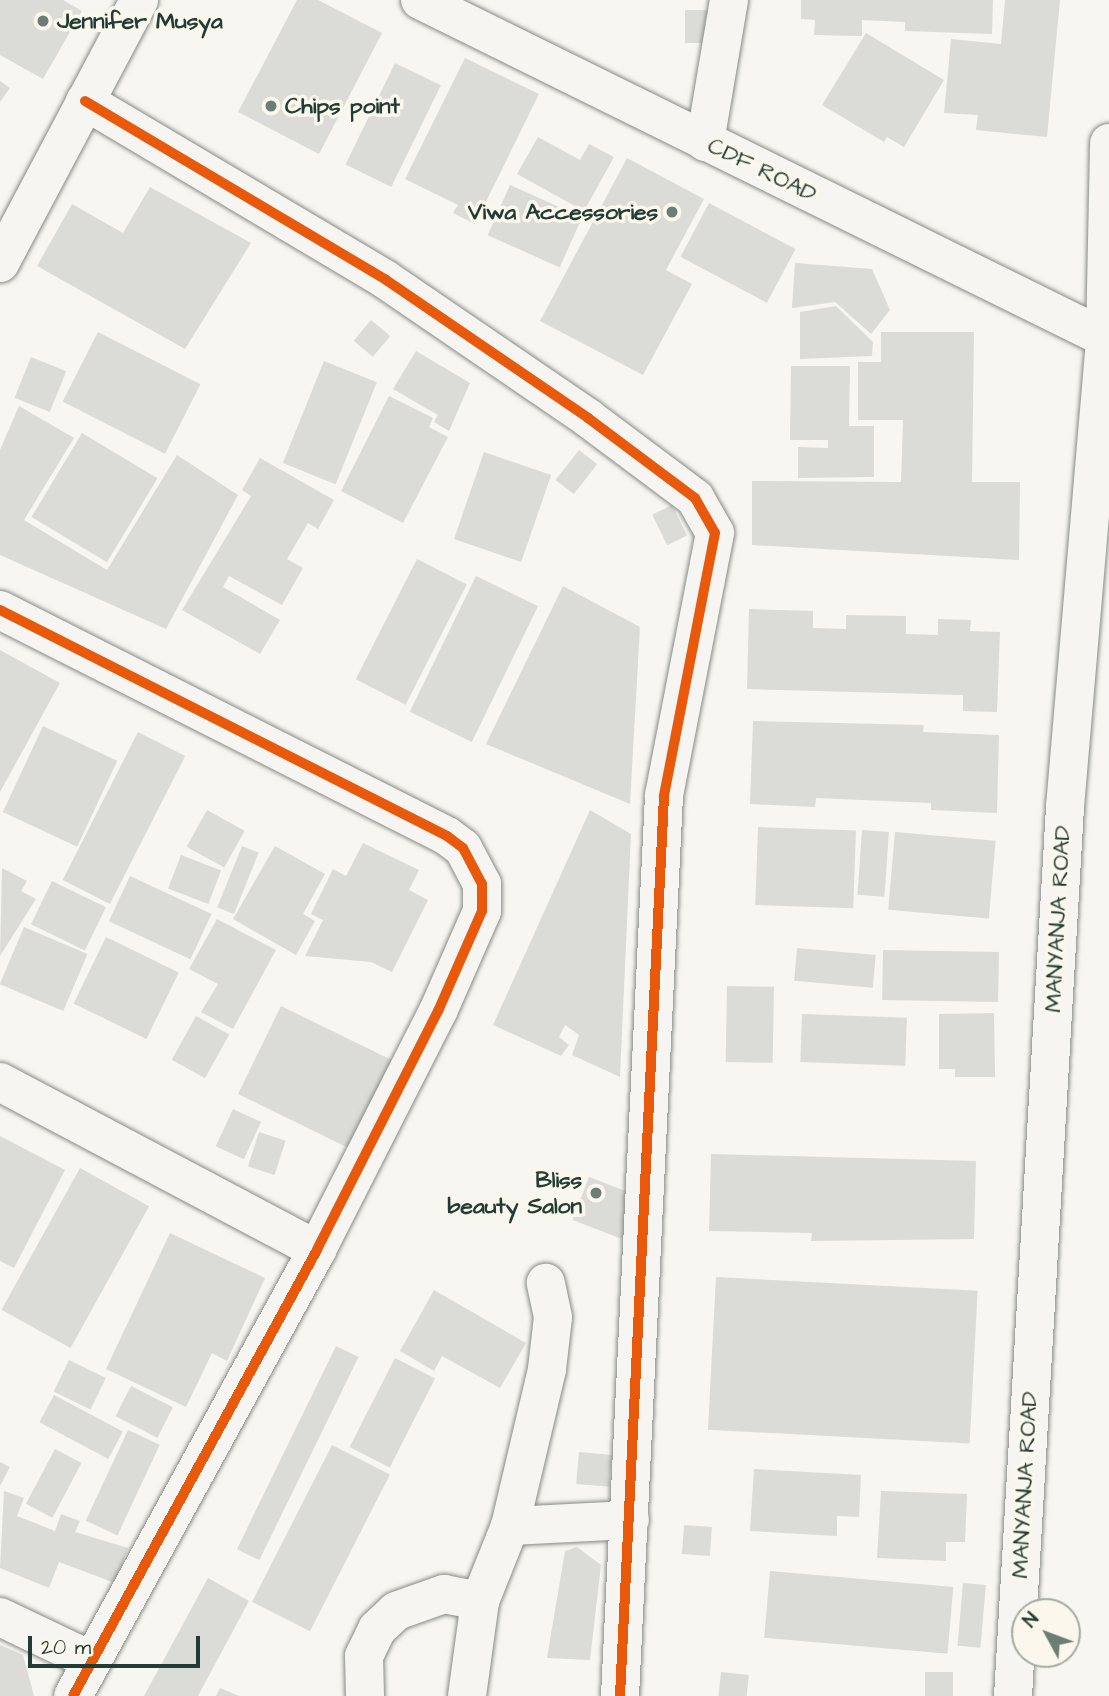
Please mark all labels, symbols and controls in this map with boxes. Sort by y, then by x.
place label: Jennifer Musya [57,7,223,35]
marker: Jennifer Musya [35,13,51,29]
place label: Chips point [285,92,400,120]
marker: Chips point [263,98,279,114]
street label: CDF ROAD [703,132,821,208]
place label: Viwa Accessories [468,198,658,226]
marker: Viwa Accessories [664,204,680,220]
street label: MANYANJA ROAD [1039,825,1077,1013]
place label: Bliss beauty Salon [448,1166,582,1220]
marker: Bliss beauty Salon [588,1185,604,1201]
street label: MANYANJA ROAD [1006,1391,1044,1579]
north arrow [1011,1598,1081,1668]
text: N [1017,1607,1045,1634]
scale bar [32,1622,203,1666]
text: 20 m [41,1633,91,1662]

